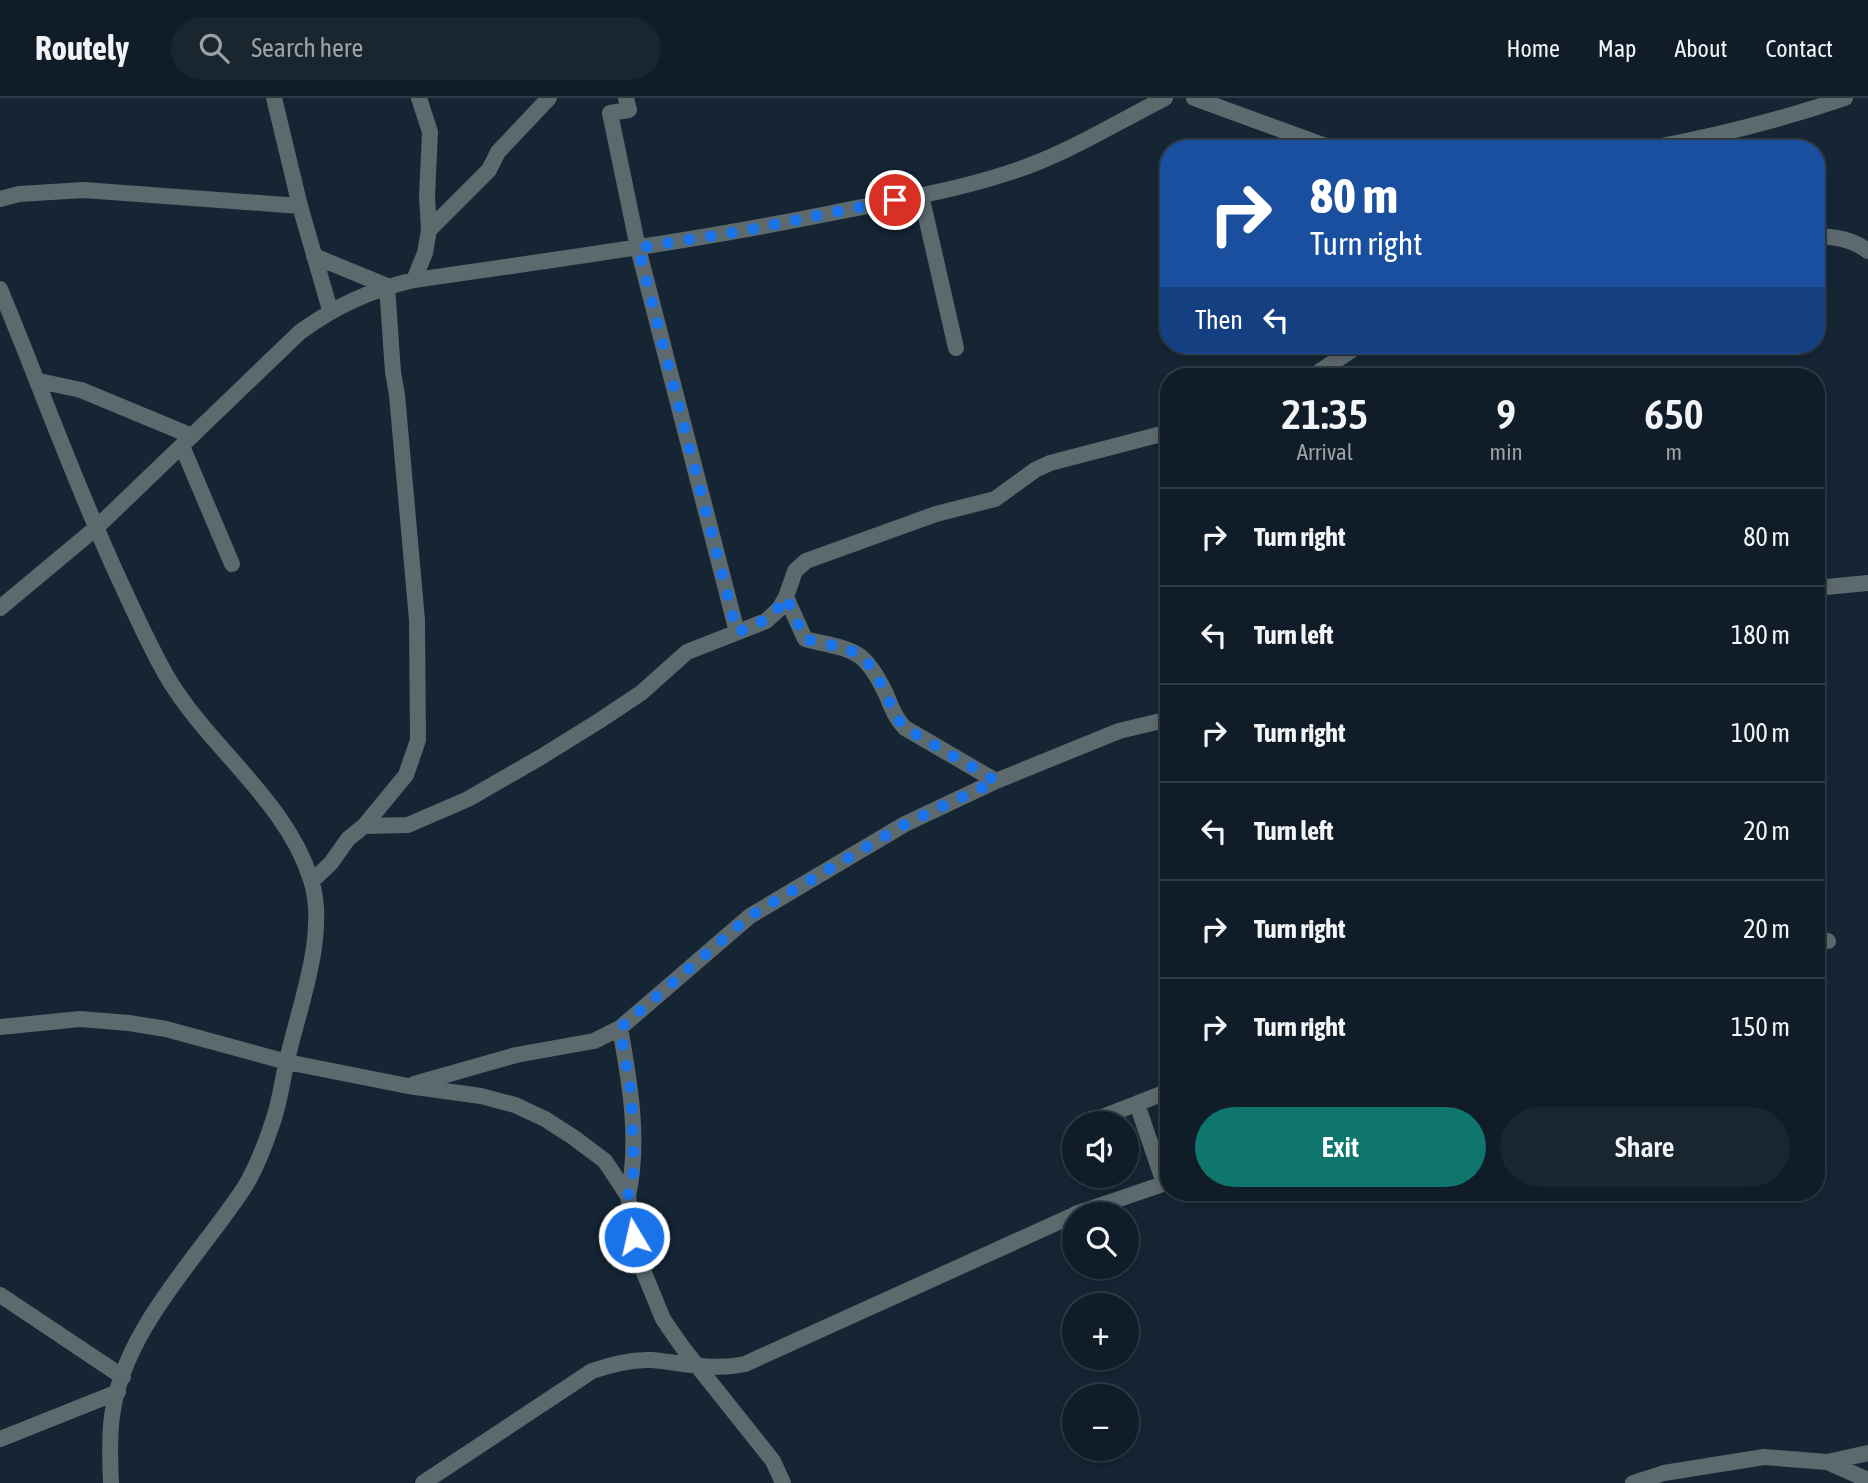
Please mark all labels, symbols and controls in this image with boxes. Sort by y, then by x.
search box [171,17,661,80]
text: Routely [35,29,129,67]
icon: search [195,29,233,67]
text: Search here [251,33,363,63]
text: Home [1506,35,1560,62]
text: Map [1598,35,1636,62]
text: About [1674,35,1727,62]
text: Contact [1765,35,1833,62]
text: 80 m [1310,167,1398,223]
icon: right [1195,168,1286,259]
pin [865,170,925,230]
icon: arrive [876,181,914,219]
text: Turn right [1310,225,1423,262]
icon: left [1257,301,1295,339]
text: Then [1195,305,1243,335]
text: 21:35 [1282,390,1368,438]
text: 9 [1496,390,1516,438]
text: 650 [1644,390,1703,438]
text: Arrival [1297,439,1353,465]
text: min [1490,439,1523,465]
text: m [1666,439,1682,465]
icon: right [1195,518,1233,556]
text: Turn right [1254,522,1345,552]
text: 80 m [1743,522,1790,552]
icon: left [1195,616,1233,654]
text: Turn left [1254,620,1334,650]
text: 180 m [1731,620,1790,650]
icon: right [1195,714,1233,752]
text: Turn right [1254,718,1345,748]
text: 100 m [1731,718,1790,748]
icon: left [1195,812,1233,850]
text: Turn left [1254,816,1334,846]
text: 20 m [1743,816,1790,846]
icon: right [1195,910,1233,948]
text: Turn right [1254,914,1345,944]
text: 20 m [1743,914,1790,944]
icon: right [1195,1008,1233,1046]
text: Turn right [1254,1012,1345,1042]
text: 150 m [1731,1012,1790,1042]
button: Exit [1195,1107,1486,1187]
button: Share [1500,1107,1790,1187]
map controls [1062,1111,1139,1461]
button: sound [1062,1111,1139,1188]
position arrow [597,1200,671,1274]
button: search [1062,1202,1139,1279]
button: + [1062,1293,1139,1370]
button: − [1062,1384,1139,1461]

